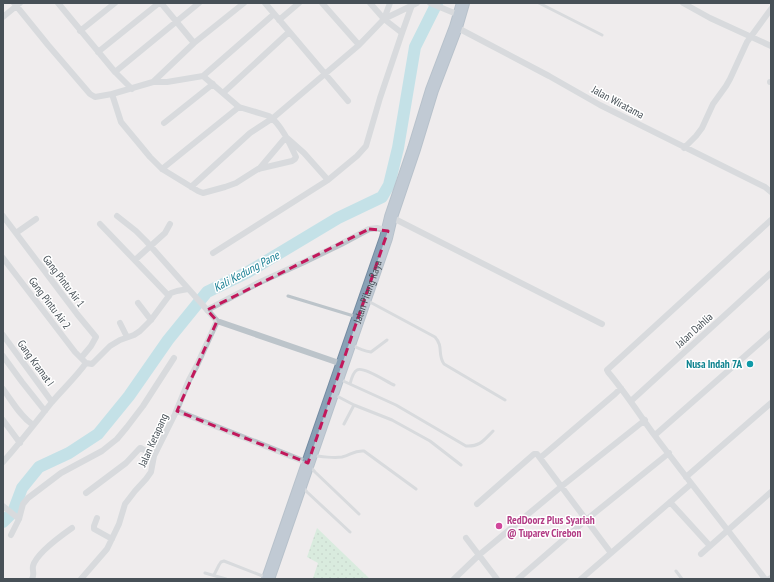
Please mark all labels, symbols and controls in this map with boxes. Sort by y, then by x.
street label: Jalan Wiratama [589,82,647,122]
water label: Kali Kedung Pane [211,247,282,295]
street label: Gang Pintu Air 1 [40,252,88,310]
street label: Jalan Pilang Raya [350,258,385,326]
street label: Gang Pintu Air 2 [26,274,74,332]
street label: Jalan Dahlia [672,310,716,351]
street label: Gang Kramat I [15,337,57,389]
place label: Nusa Indah 7A [686,357,742,371]
marker: Nusa Indah 7A [745,359,755,369]
street label: Jalan Ketapang [135,411,171,470]
place label: RedDoorz Plus Syariah @ Tuparev Cirebon [507,513,595,540]
marker: RedDoorz Plus Syariah @ Tuparev Cirebon [494,521,504,531]

